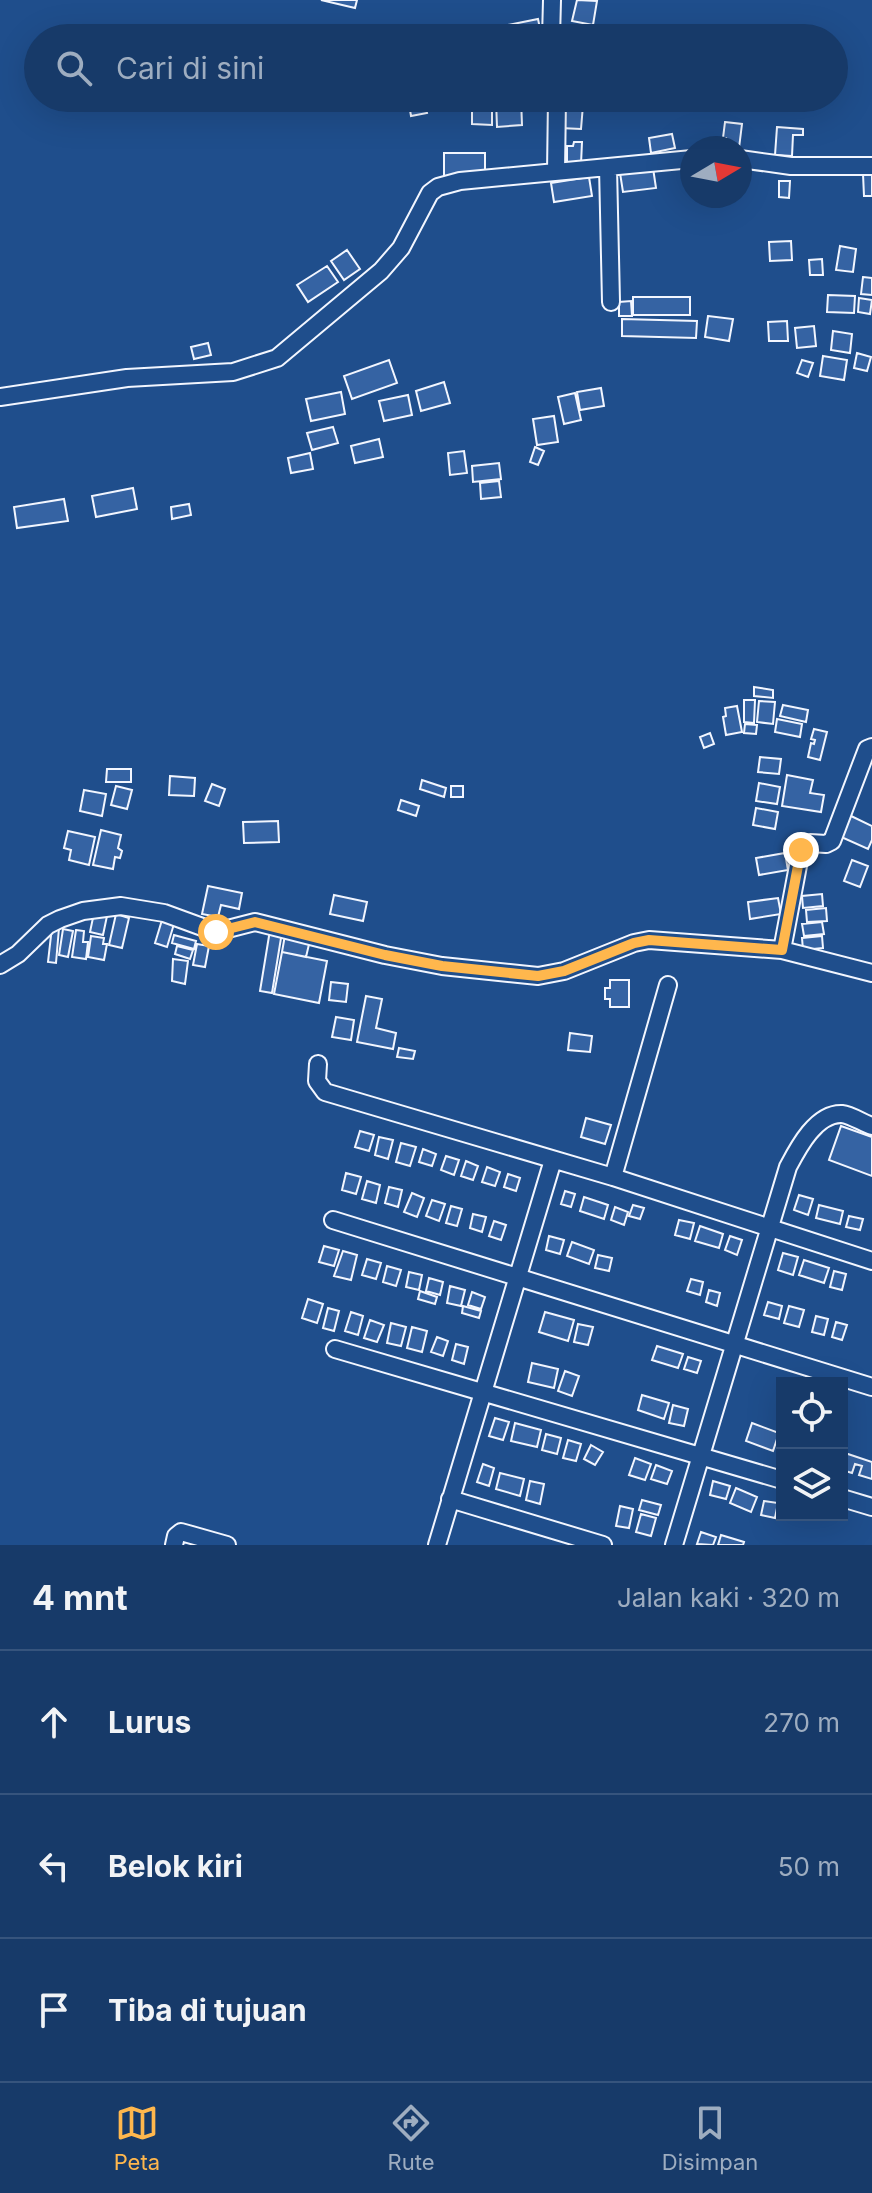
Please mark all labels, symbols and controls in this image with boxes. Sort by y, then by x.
search box [24,24,848,112]
icon: search [52,46,96,90]
text: Cari di sini [116,50,264,86]
north arrow [680,136,752,208]
route end [783,832,819,868]
route start [198,914,234,950]
map controls [776,1377,848,1521]
button: locate [776,1377,848,1449]
button: layers [776,1449,848,1521]
text: 4 mnt [32,1577,128,1618]
text: Jalan kaki · 320 m [617,1582,840,1613]
icon: ahead [32,1700,76,1744]
text: Lurus [108,1704,191,1740]
text: 270 m [763,1707,840,1738]
icon: left [32,1844,76,1888]
text: Belok kiri [108,1848,243,1884]
text: 50 m [778,1851,840,1882]
icon: arrive [32,1988,76,2032]
text: Tiba di tujuan [108,1992,307,2028]
tab: Peta [114,2101,160,2175]
tab: Rute [387,2101,434,2175]
tab: Disimpan [662,2101,758,2175]

